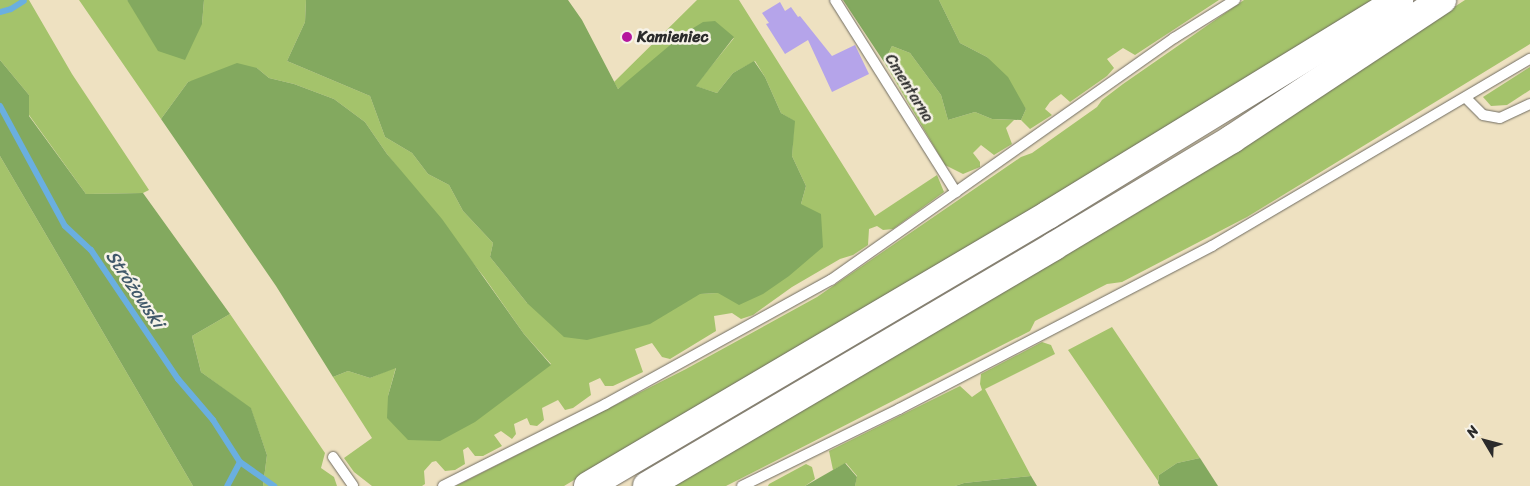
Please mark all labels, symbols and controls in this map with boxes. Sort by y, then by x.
place label: Kamieniec [637,27,708,47]
marker: Kamieniec [621,31,633,43]
street label: Cmentarna [881,50,937,126]
water label: Stróżowski [101,246,169,332]
north arrow [1460,416,1510,466]
text: N [1460,420,1486,443]

